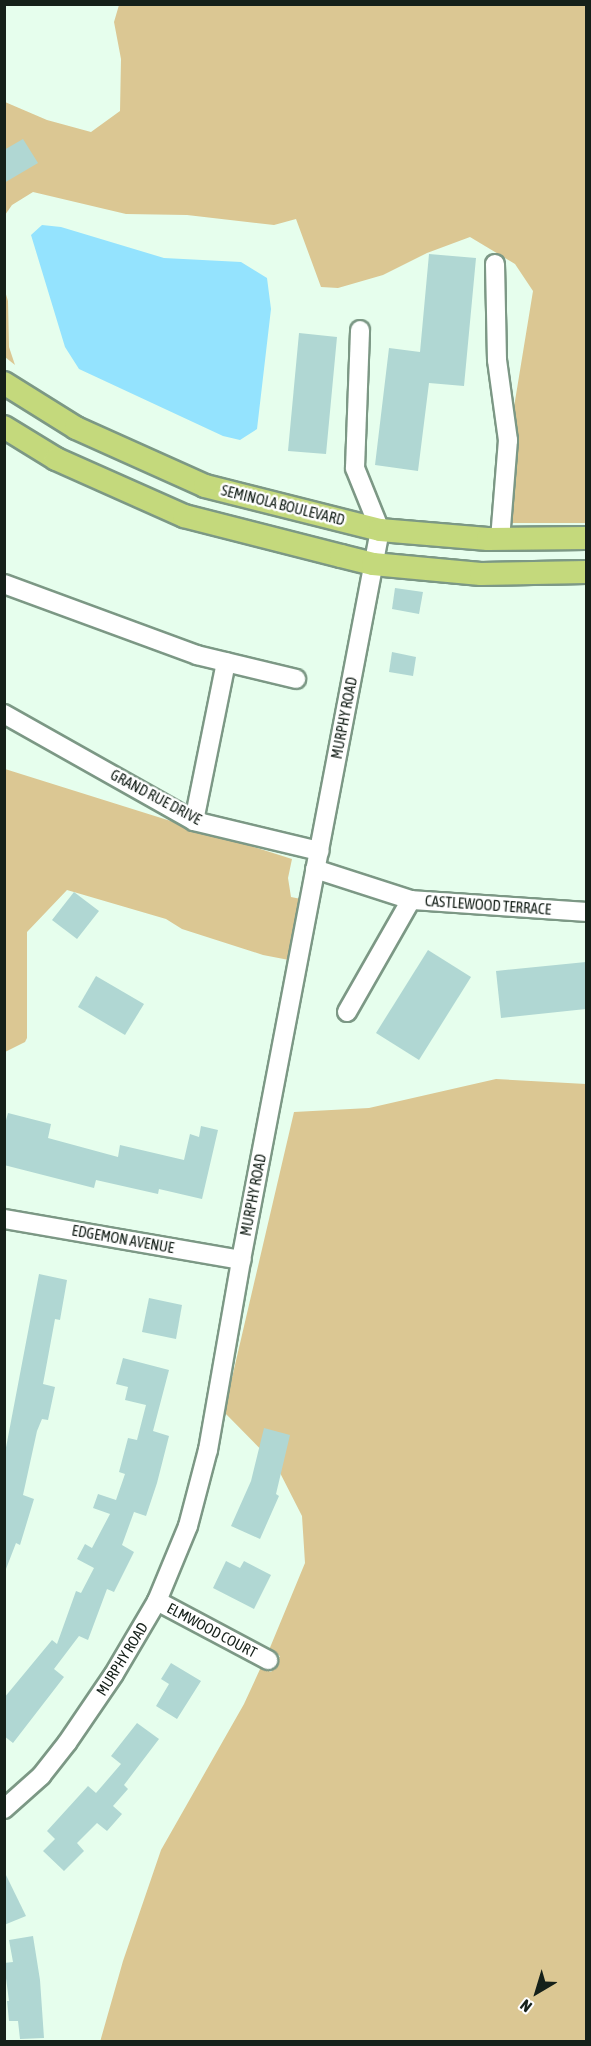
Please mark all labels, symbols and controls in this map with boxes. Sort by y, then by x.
street label: SEMINOLA BOULEVARD [219,481,347,529]
street label: MURPHY ROAD [327,676,361,760]
street label: GRAND RUE DRIVE [107,765,205,829]
street label: CASTLEWOOD TERRACE [424,892,552,918]
street label: MURPHY ROAD [236,1153,270,1237]
street label: EDGEMON AVENUE [70,1221,176,1257]
street label: ELMWOOD COURT [164,1599,260,1661]
street label: MURPHY ROAD [92,1619,152,1699]
north arrow [507,1962,567,2022]
text: N [517,1996,535,2016]

